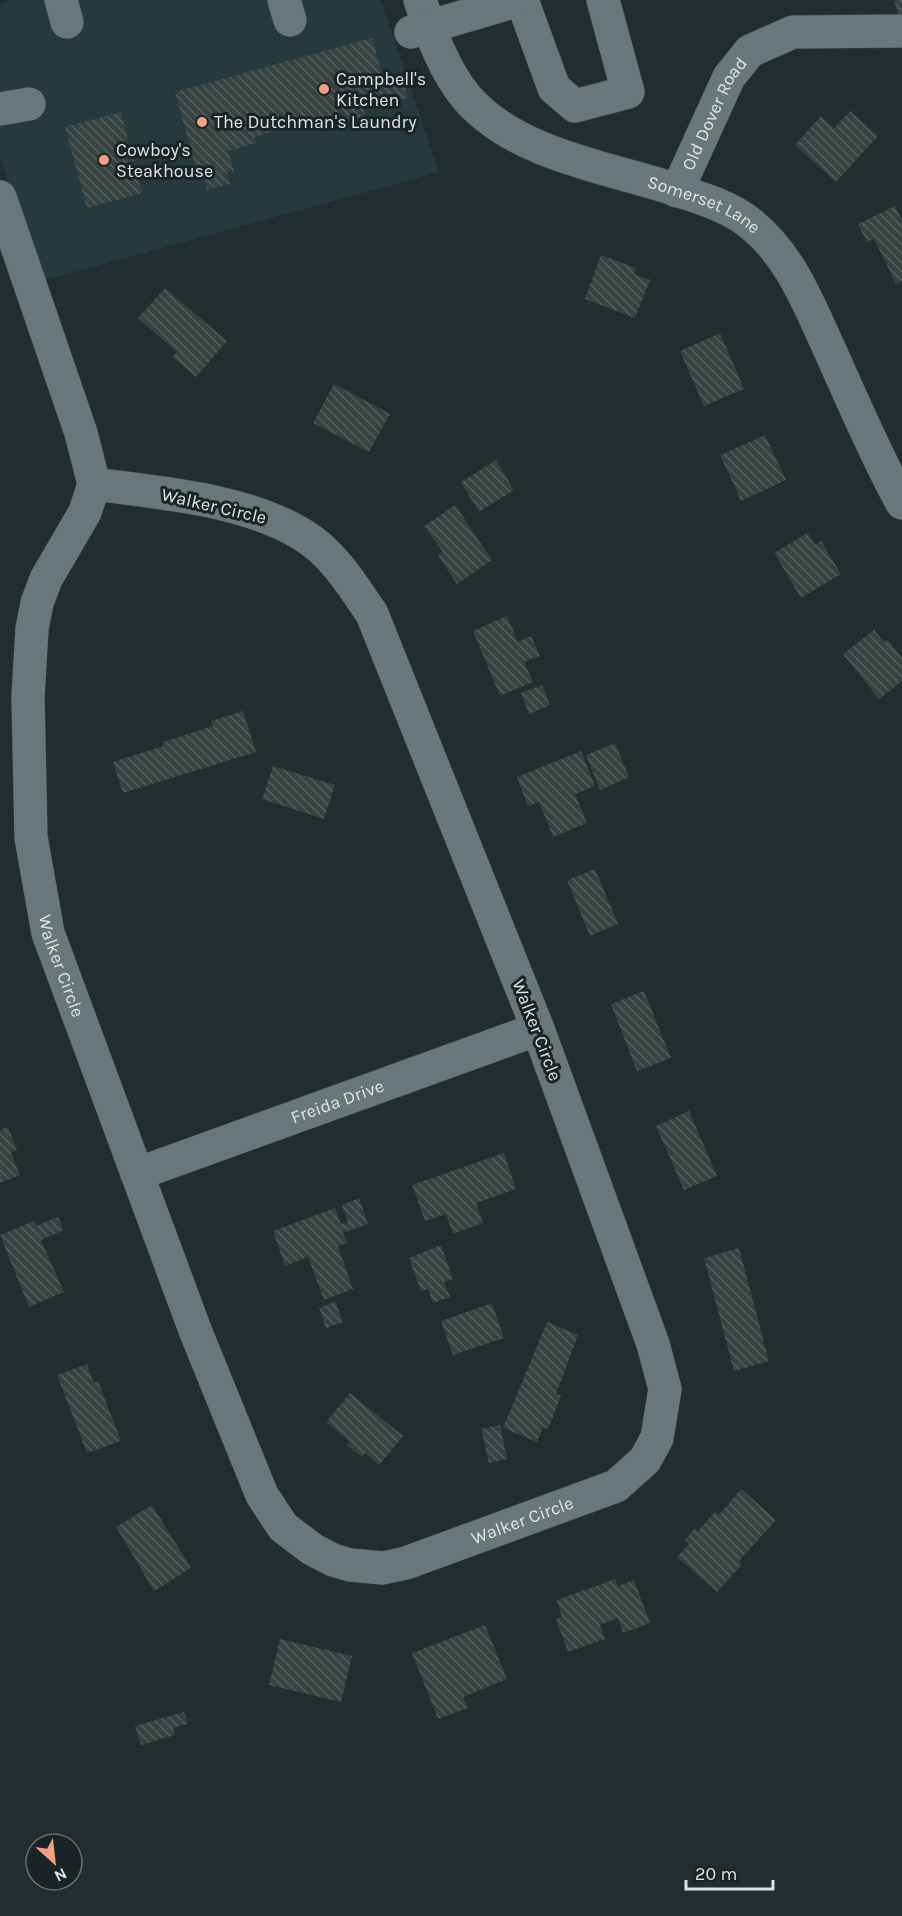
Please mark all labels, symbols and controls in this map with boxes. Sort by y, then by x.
street label: Old Dover Road [677,52,752,174]
place label: Campbell's Kitchen [336,68,426,111]
marker: Campbell's Kitchen [317,82,331,96]
place label: The Dutchman's Laundry [214,111,417,133]
marker: The Dutchman's Laundry [195,115,209,129]
place label: Cowboy's Steakhouse [116,139,213,182]
marker: Cowboy's Steakhouse [97,153,111,167]
street label: Somerset Lane [645,171,765,238]
street label: Walker Circle [159,483,269,529]
street label: Walker Circle [34,913,89,1020]
street label: Walker Circle [508,976,566,1084]
street label: Freida Drive [288,1075,387,1128]
street label: Walker Circle [468,1492,577,1549]
north arrow [24,1832,84,1892]
scale bar [686,1853,773,1891]
text: 20 m [695,1863,737,1885]
text: N [51,1864,70,1886]

